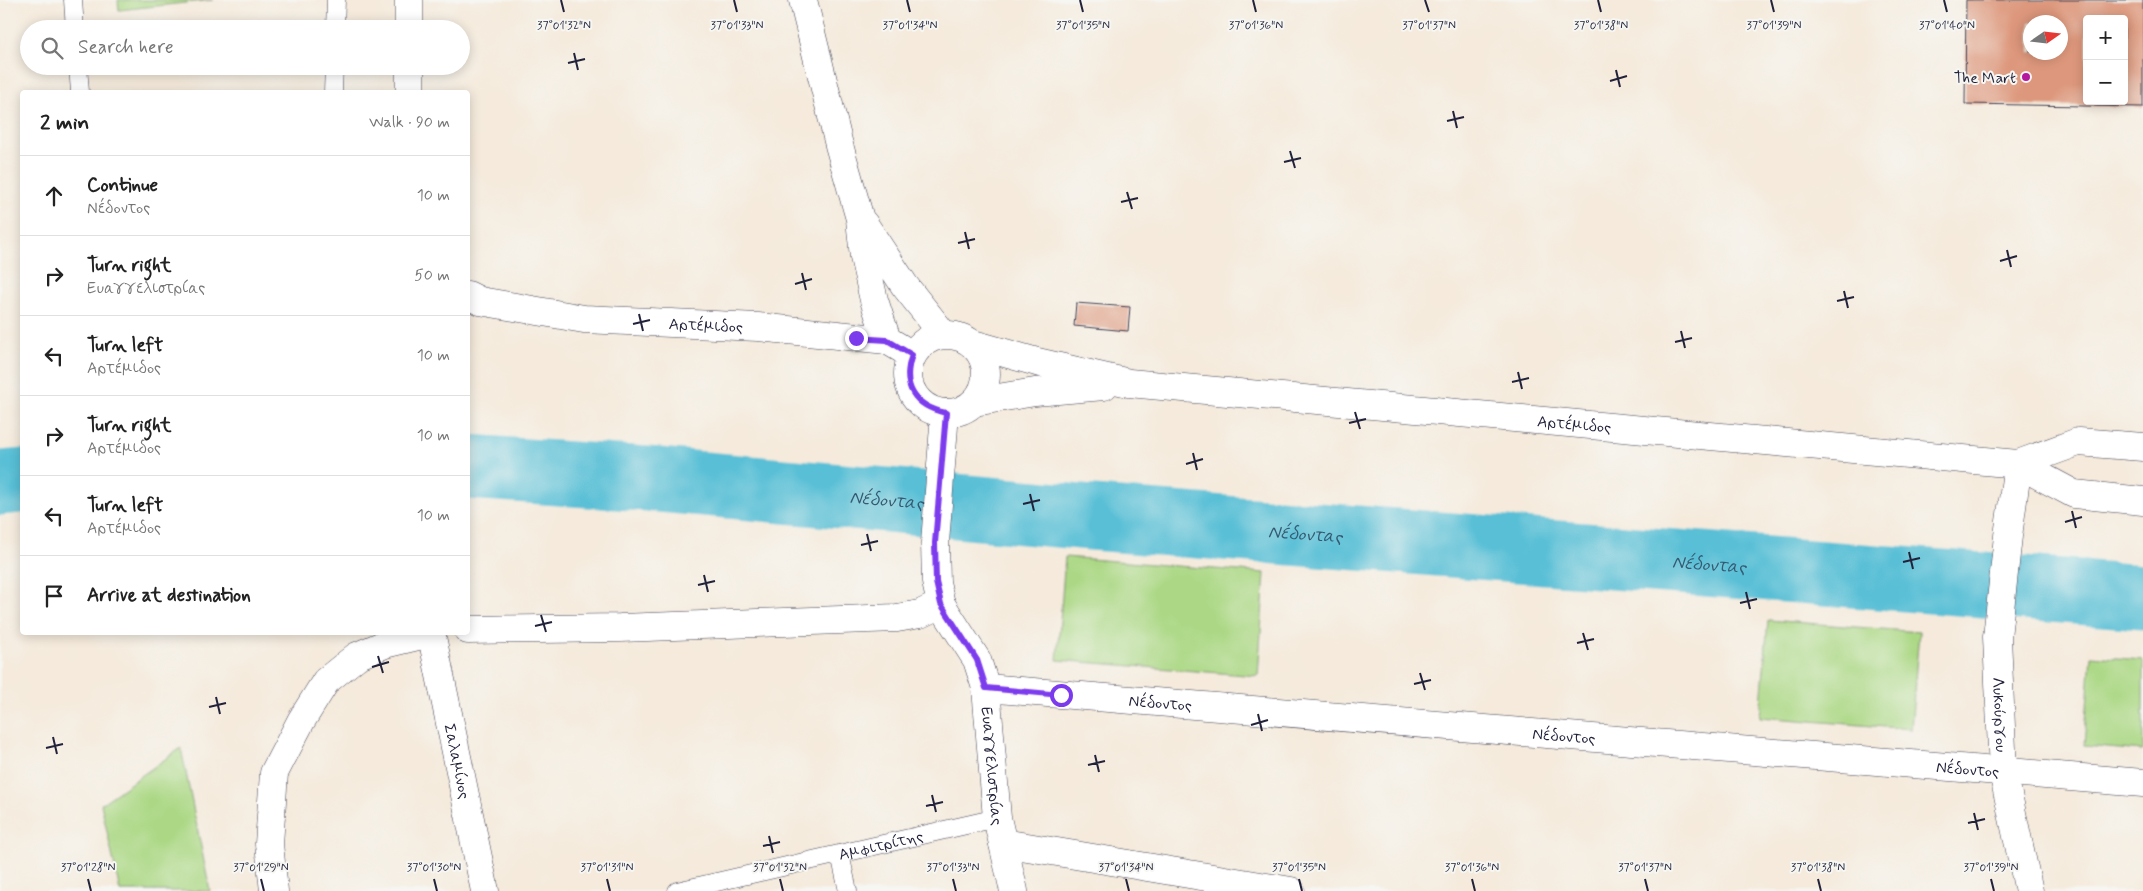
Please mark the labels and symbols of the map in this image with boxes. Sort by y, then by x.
north arrow [2023,15,2068,60]
text: 37°01'32"N [537,18,591,34]
text: 37°01'33"N [711,18,763,34]
text: 37°01'34"N [883,18,938,34]
text: 37°01'35"N [1056,18,1110,34]
text: 37°01'36"N [1229,18,1283,34]
text: 37°01'37"N [1402,18,1456,34]
text: 37°01'38"N [1574,18,1628,34]
text: 37°01'39"N [1747,18,1801,34]
text: 37°01'40"N [1919,18,1975,34]
place label: The Mart [1954,68,2016,89]
marker: The Mart [2020,71,2032,83]
street label: Αρτέμιδος [668,314,743,338]
route end [845,327,868,350]
street label: Αρτέμιδος [1536,411,1612,439]
water label: Νέδoντας [849,486,926,516]
water label: Νέδoντας [1267,520,1344,550]
water label: Νέδoντας [1671,551,1748,580]
street label: Λυκούργου [1987,677,2011,753]
route start [1050,684,1073,707]
street label: Νέδοντος [1128,691,1193,717]
street label: Ευαγγελιστρίας [976,706,1007,827]
street label: Σαλαμίνος [438,722,475,801]
street label: Νέδοντος [1532,724,1596,750]
street label: Νέδοντος [1935,757,2000,783]
street label: Αμφιτρίτης [837,826,925,866]
text: 37°01'28"N [61,860,115,876]
text: 37°01'29"N [233,860,289,876]
text: 37°01'30"N [407,860,461,876]
text: 37°01'31"N [581,860,633,876]
text: 37°01'32"N [753,860,807,876]
text: 37°01'33"N [927,860,979,876]
text: 37°01'34"N [1099,860,1154,876]
text: 37°01'35"N [1272,860,1326,876]
text: 37°01'36"N [1445,860,1499,876]
text: 37°01'37"N [1618,860,1672,876]
text: 37°01'38"N [1791,860,1845,876]
text: 37°01'39"N [1964,860,2018,876]

